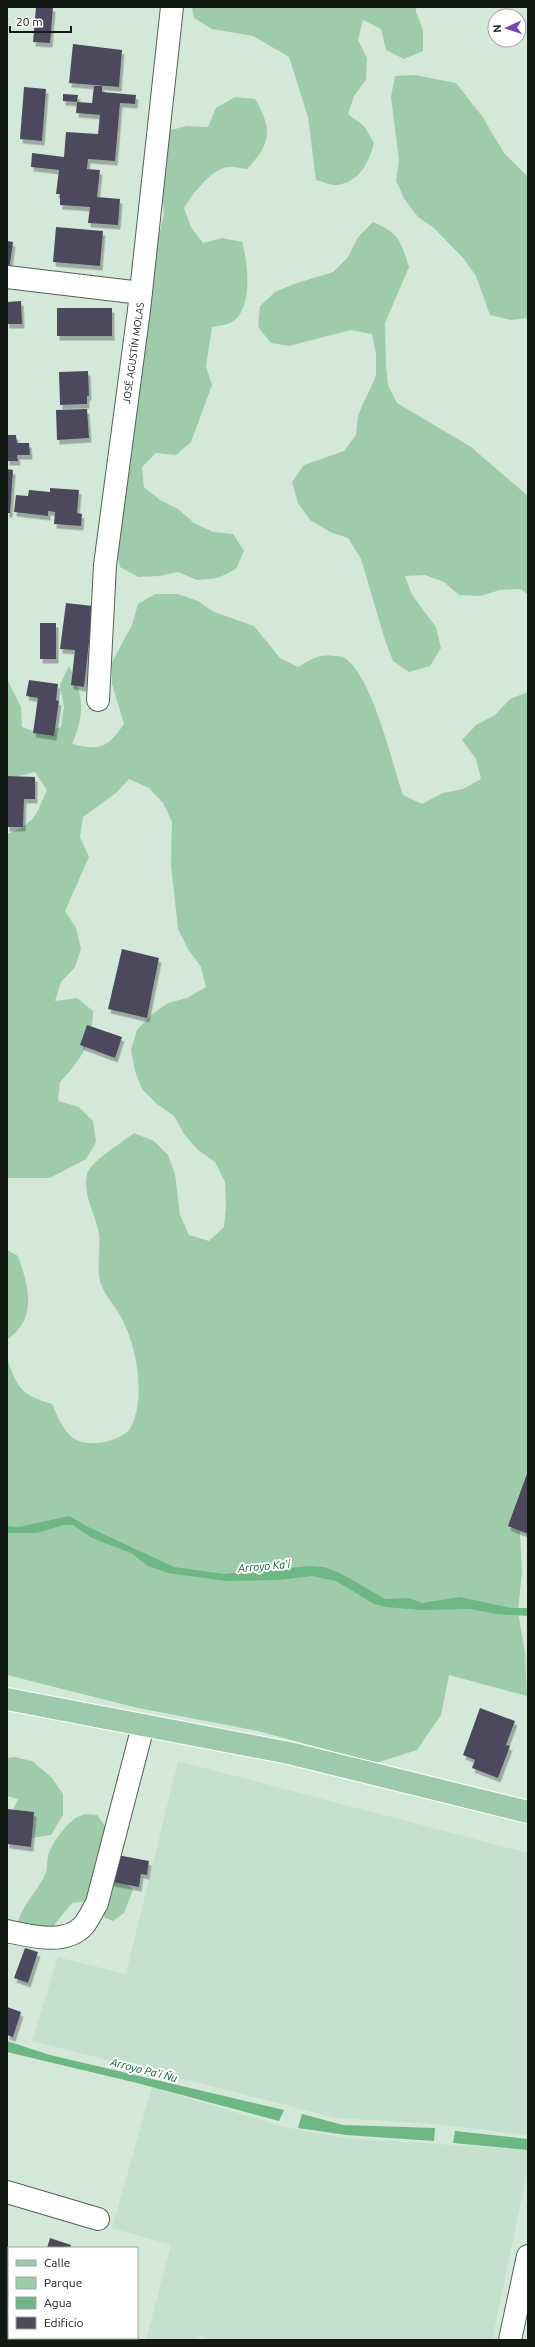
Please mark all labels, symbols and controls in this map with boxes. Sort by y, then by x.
scale bar [10,8,71,34]
north arrow [487,8,527,48]
text: 20 m [16,15,43,28]
text: N [491,24,503,33]
street label: JOSÉ AGUSTÍN MOLAS [120,302,146,404]
water label: Arroyo Ka'i [236,1558,292,1574]
water label: Arroyo Pa'i Ñu [108,2056,179,2084]
legend [8,2247,138,2339]
text: Calle [44,2256,70,2269]
text: Parque [44,2276,82,2289]
text: Agua [44,2296,72,2309]
text: Edificio [44,2316,84,2329]

